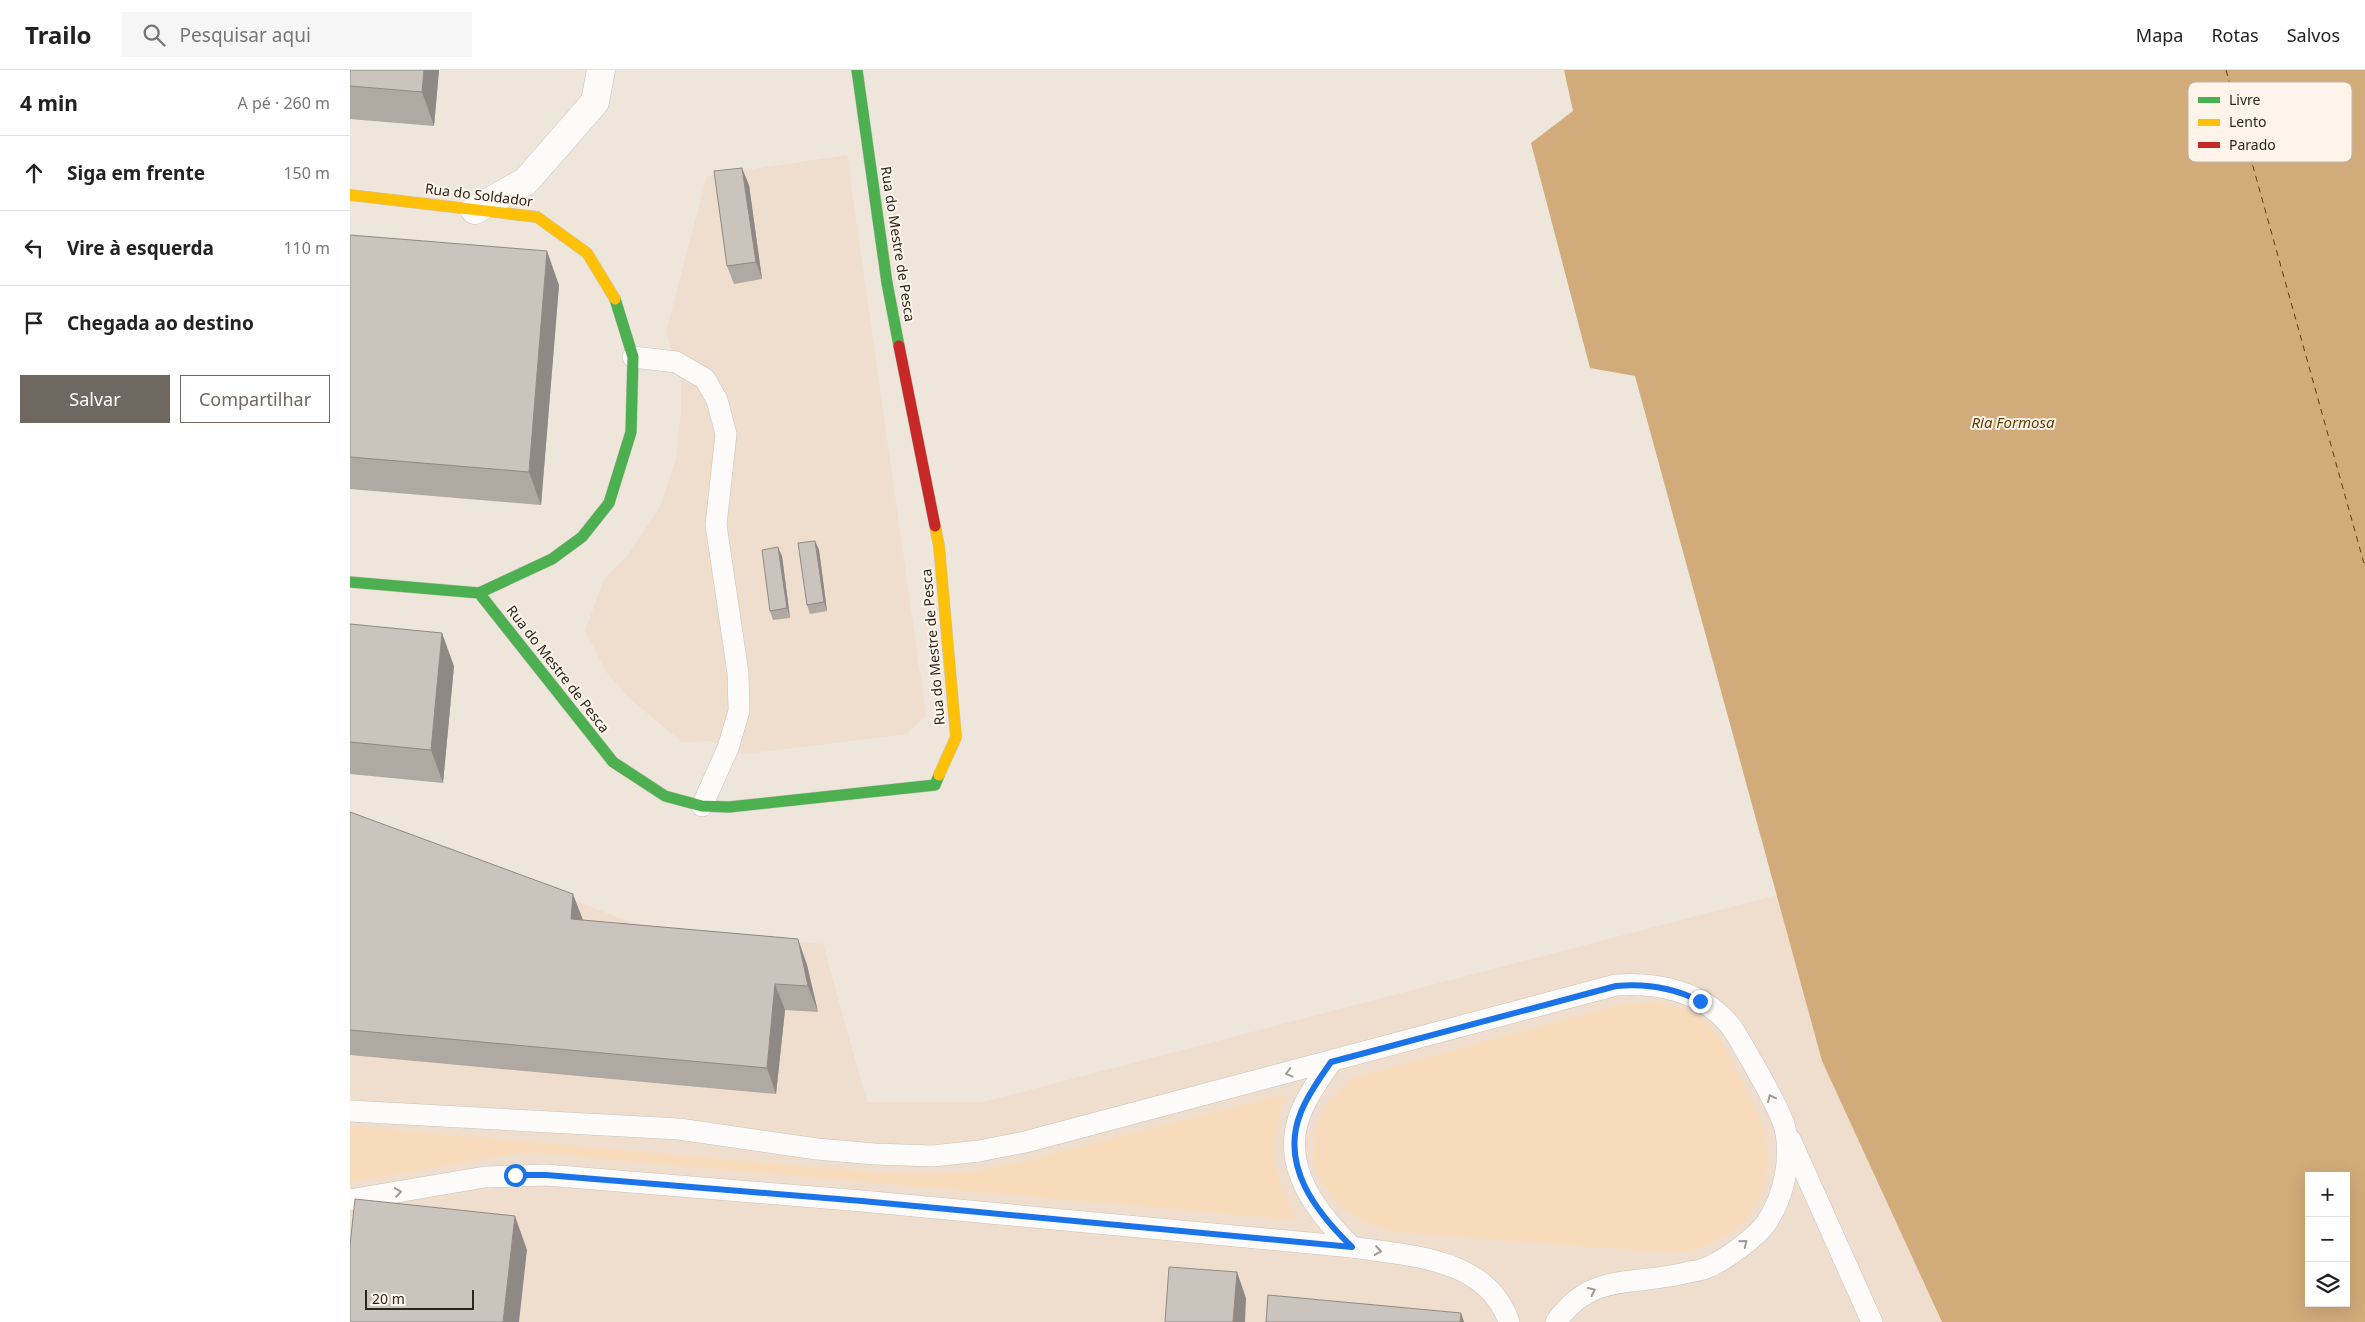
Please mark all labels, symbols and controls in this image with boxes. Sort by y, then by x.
search box [122,12,472,57]
text: Trailo [25,18,92,51]
icon: search [140,21,168,49]
text: Pesquisar aqui [180,22,311,48]
text: Mapa [2136,23,2183,47]
text: Rotas [2211,23,2259,47]
text: Salvos [2287,23,2340,47]
legend [2188,82,2352,162]
text: 4 min [20,89,78,117]
text: Livre [2229,90,2261,109]
text: A pé · 260 m [238,92,330,114]
text: Lento [2229,112,2266,131]
text: Parado [2229,135,2276,154]
icon: ahead [20,159,48,187]
text: Siga em frente [67,160,205,186]
text: 150 m [283,162,330,184]
street label: Rua do Mestre de Pesca [877,165,920,323]
street label: Rua do Soldador [424,178,534,211]
icon: left [20,234,48,262]
text: Vire à esquerda [67,235,214,261]
text: 110 m [283,237,330,259]
icon: arrive [20,309,48,337]
text: Chegada ao destino [67,310,254,336]
button: Salvar [20,375,170,423]
button: Compartilhar [180,375,330,423]
water label: Ria Formosa [1971,412,2055,432]
street label: Rua do Mestre de Pesca [916,568,949,726]
street label: Rua do Mestre de Pesca [503,601,614,736]
route end [1689,990,1712,1013]
one-way arrow [1285,1067,1294,1078]
one-way arrow [1766,1094,1777,1103]
route start [504,1164,527,1187]
map controls [2305,1172,2350,1307]
button: + [2305,1172,2350,1217]
one-way arrow [394,1187,402,1197]
button: − [2305,1217,2350,1262]
one-way arrow [1738,1241,1747,1249]
one-way arrow [1375,1245,1383,1256]
button: layers [2305,1262,2350,1307]
one-way arrow [1587,1286,1596,1297]
scale bar [365,1287,474,1310]
text: 20 m [372,1289,405,1308]

